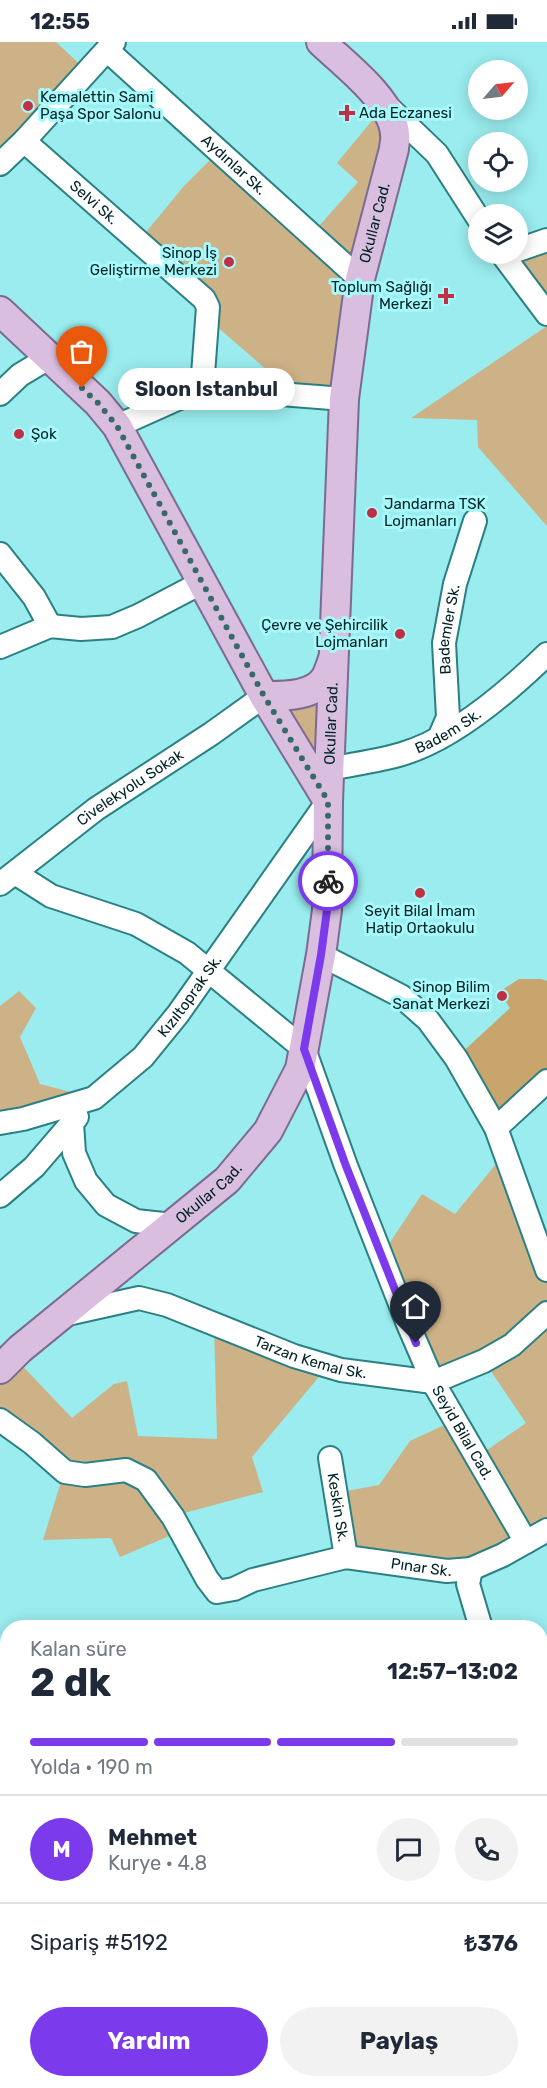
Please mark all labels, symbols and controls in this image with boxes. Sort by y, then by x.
text: 12:55 [30,8,90,35]
north arrow [468,60,528,120]
map controls [468,60,528,264]
place label: Kemalettin Sami Paşa Spor Salonu [40,88,161,123]
marker: Kemalettin Sami Paşa Spor Salonu [21,99,35,113]
place label: Ada Eczanesi [359,104,452,122]
marker: Ada Eczanesi [340,106,354,120]
street label: Aydınlar Sk. [198,131,270,199]
button: locate [468,132,528,192]
street label: Selvi Sk. [66,176,122,228]
street label: Okullar Cad. [356,181,394,265]
button: layers [468,204,528,264]
place label: Sinop İş Geliştirme Merkezi [90,244,217,279]
marker: Sinop İş Geliştirme Merkezi [222,255,236,269]
place label: Toplum Sağlığı Merkezi [331,278,432,313]
marker: Toplum Sağlığı Merkezi [437,287,455,305]
pin [56,326,107,388]
icon: bag [65,335,98,368]
callout: Sloon Istanbul [118,367,295,409]
text: Sloon Istanbul [135,377,278,401]
place label: Şok [31,425,57,443]
marker: Şok [12,427,26,441]
place label: Jandarma TSK Lojmanları [384,495,486,530]
marker: Jandarma TSK Lojmanları [365,506,379,520]
street label: Bademler Sk. [435,583,464,675]
place label: Çevre ve Şehircilik Lojmanları [261,616,388,651]
marker: Çevre ve Şehircilik Lojmanları [393,627,407,641]
street label: Okullar Cad. [320,682,342,765]
street label: Badem Sk. [412,705,485,758]
street label: Civelekyolu Sokak [73,745,187,830]
courier [298,851,358,911]
icon: bike [312,865,345,898]
marker: Seyit Bilal İmam Hatip Ortaokulu [413,886,427,900]
place label: Seyit Bilal İmam Hatip Ortaokulu [365,902,475,937]
street label: Kızıltoprak Sk. [154,952,226,1041]
place label: Sinop Bilim Sanat Merkezi [393,978,490,1013]
marker: Sinop Bilim Sanat Merkezi [495,989,509,1003]
street label: Okullar Cad. [172,1160,246,1227]
pin [390,1281,441,1343]
icon: home [399,1290,432,1323]
street label: Tarzan Kemal Sk. [252,1332,368,1382]
street label: Seyid Bilal Cad. [428,1382,497,1483]
street label: Keskin Sk. [324,1472,352,1543]
street label: Pınar Sk. [390,1554,452,1580]
text: Kalan süre [30,1637,127,1661]
text: 12:57–13:02 [387,1658,518,1685]
text: 2 dk [30,1660,111,1706]
text: Yolda · 190 m [30,1755,153,1779]
button: chat [377,1818,440,1881]
button: phone [455,1818,518,1881]
text: Mehmet [108,1824,197,1851]
text: M [52,1836,71,1863]
text: Kurye · 4.8 [108,1851,207,1875]
text: Sipariş #5192 [30,1929,168,1956]
text: ₺376 [465,1930,518,1957]
button: Yardım [30,2007,268,2076]
button: Paylaş [280,2007,518,2076]

